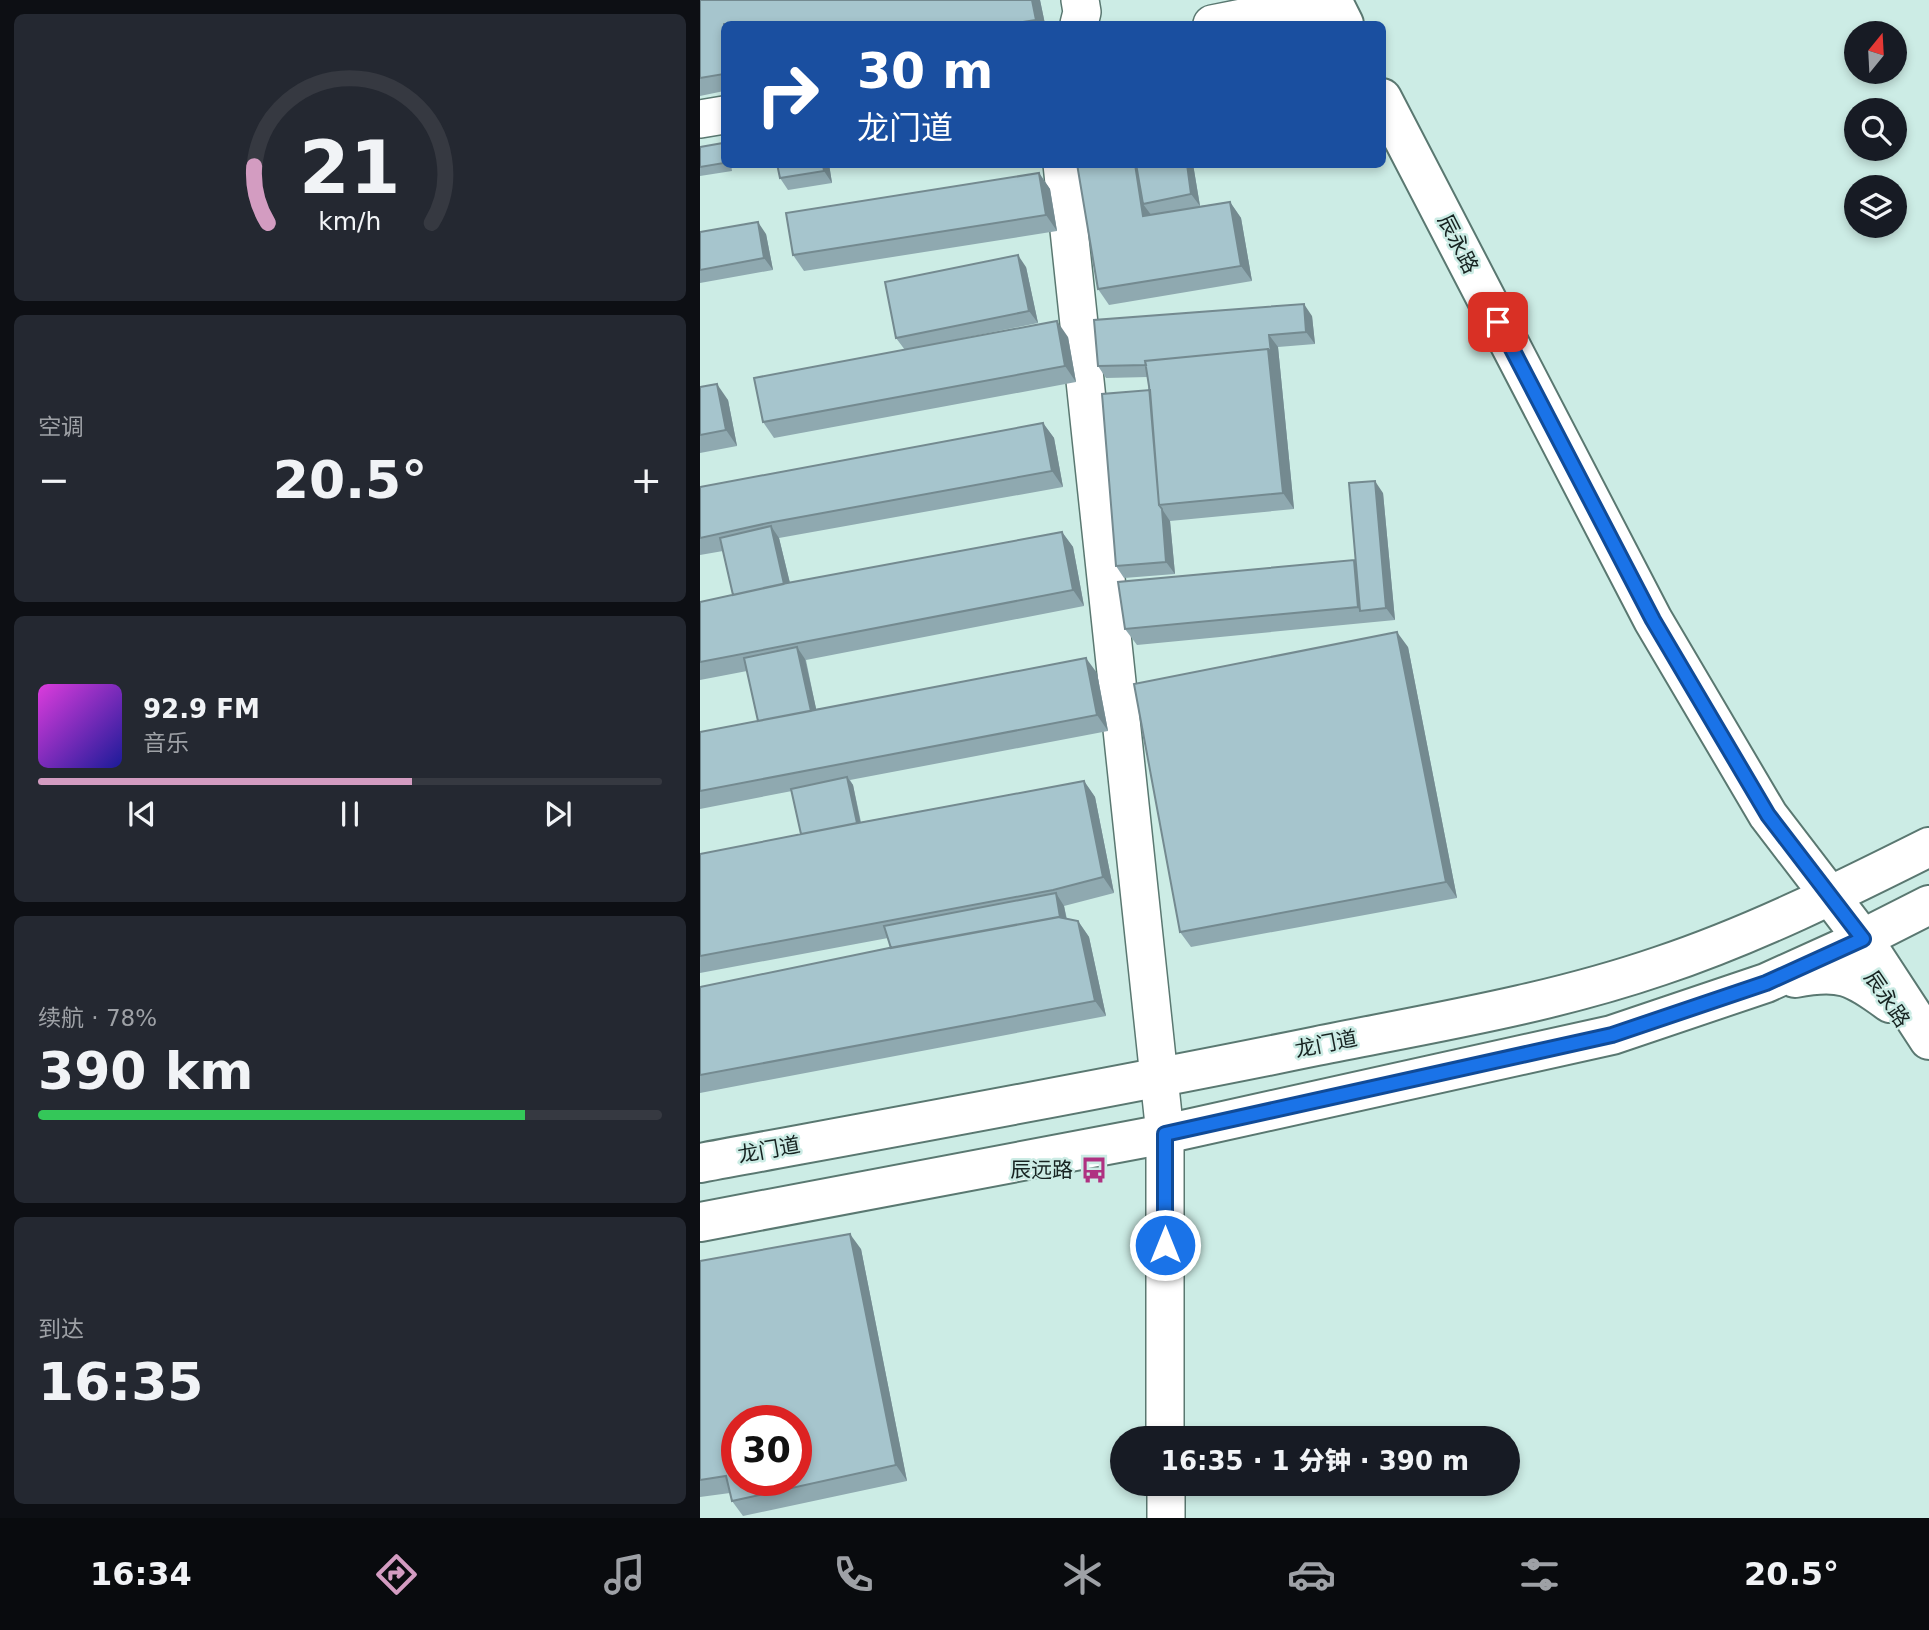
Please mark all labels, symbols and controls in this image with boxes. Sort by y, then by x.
north arrow [1844,21,1908,84]
map controls [1844,21,1907,238]
text: 30 m [857,43,993,100]
icon: right [742,49,833,140]
button: search [1844,98,1907,161]
text: 龙门道 [857,109,953,147]
text: 21 [299,126,401,211]
button: layers [1844,175,1907,238]
text: km/h [318,207,382,236]
street label: 辰永路 [1433,210,1483,278]
pin [1468,292,1528,352]
icon: arrive [1479,303,1517,341]
text: 空调 [38,414,84,440]
text: 20.5° [273,450,427,510]
text: − [38,458,70,502]
text: + [630,458,662,502]
text: 92.9 FM [143,694,260,724]
text: 音乐 [143,730,189,756]
icon: previous [123,795,161,833]
icon: pause [331,795,369,833]
icon: next [539,795,577,833]
street label: 辰永路 [1859,966,1915,1032]
text: 续航 · 78% [38,1005,157,1031]
street label: 龙门道 [1293,1026,1359,1062]
text: 390 km [38,1041,253,1101]
street label: 龙门道 [736,1133,802,1167]
bus stop icon: 辰远路 [1079,1155,1109,1185]
place label: 辰远路 [1010,1158,1073,1182]
position arrow [1128,1208,1202,1282]
text: 到达 [38,1316,84,1342]
text: 16:35 [38,1352,204,1412]
speed limit sign: 30 [721,1405,812,1496]
text: 16:35 · 1 分钟 · 390 m [1161,1446,1469,1476]
icon: directions [372,1550,421,1599]
icon: music [600,1550,649,1599]
icon: phone [829,1550,878,1599]
icon: climate [1058,1550,1107,1599]
icon: car [1287,1550,1336,1599]
icon: filters [1515,1550,1564,1599]
text: 16:34 [90,1555,192,1593]
text: 20.5° [1744,1555,1839,1593]

